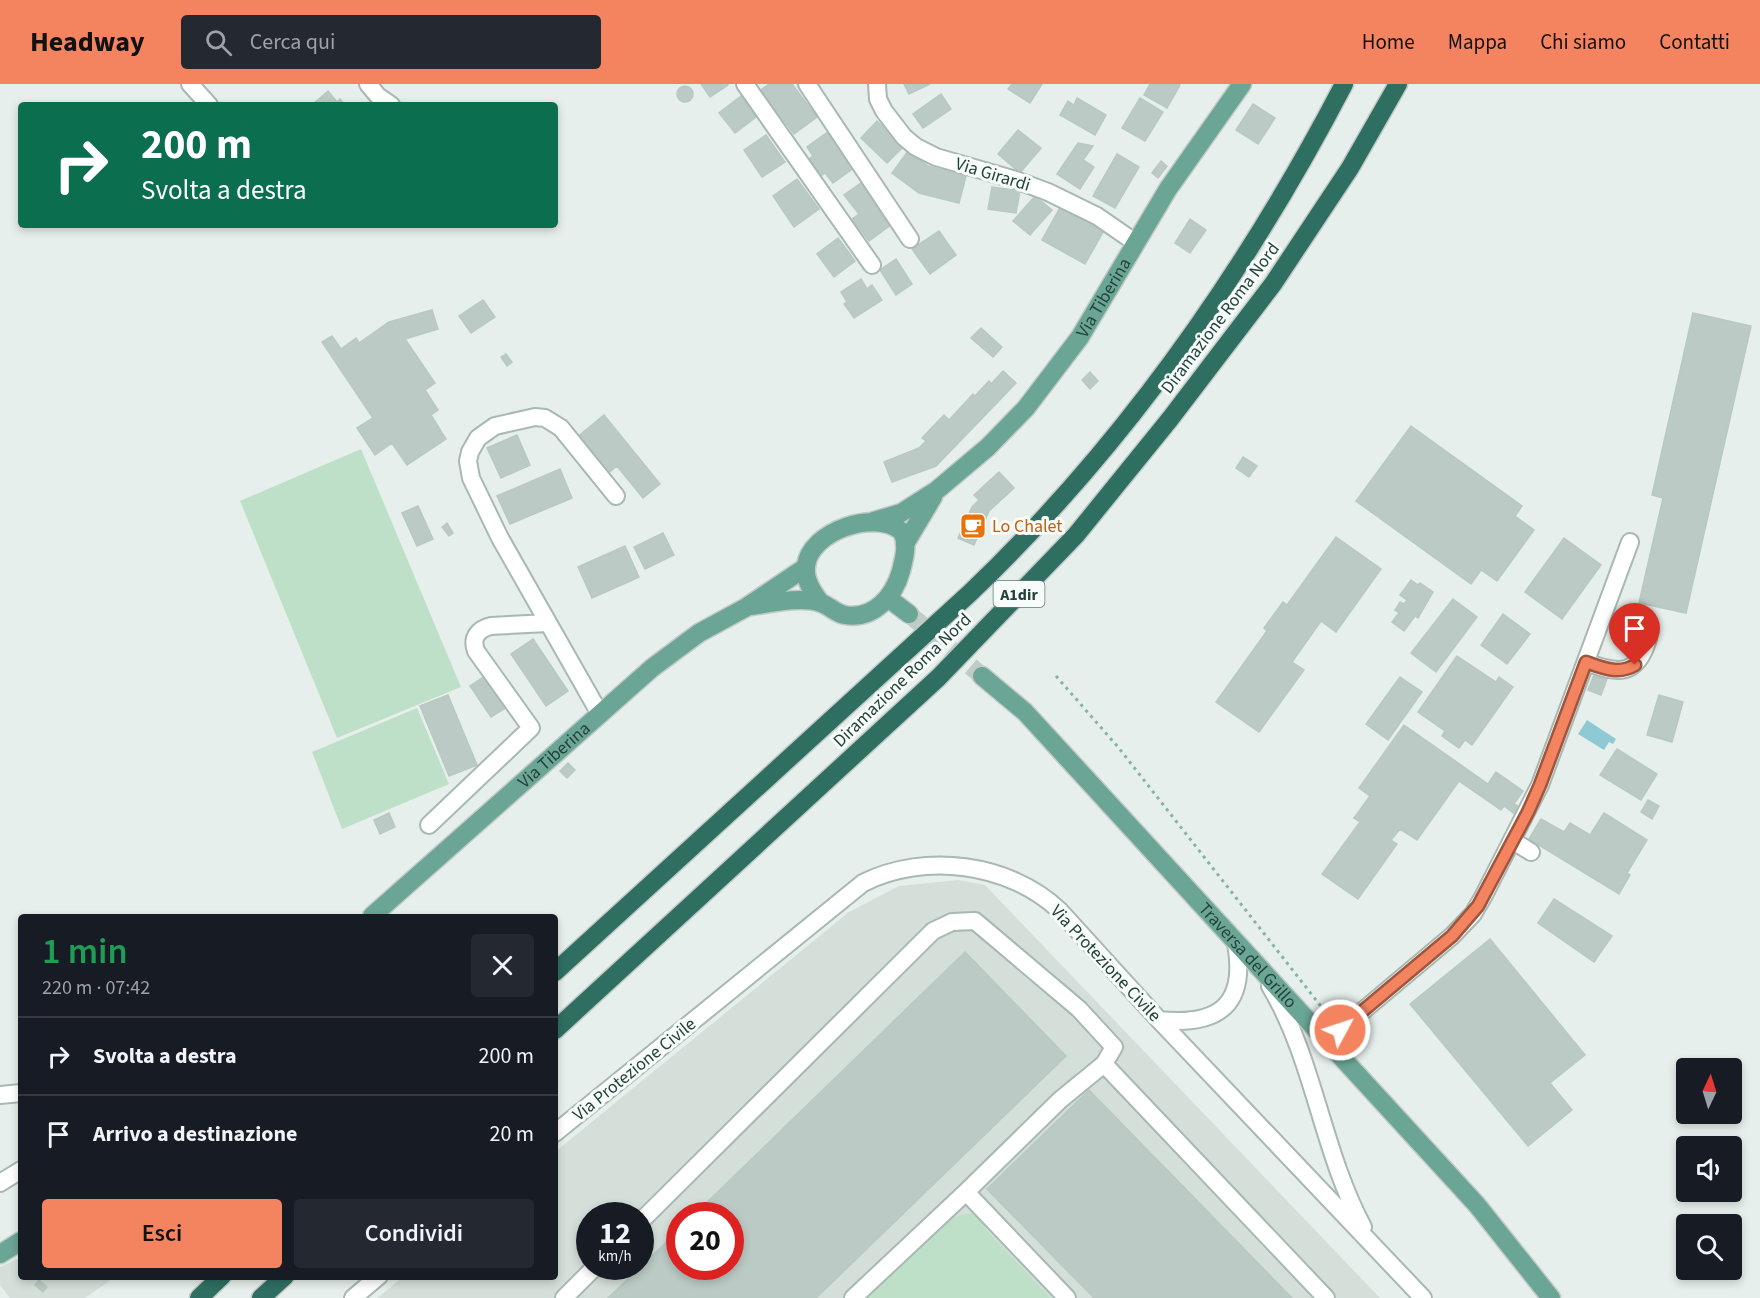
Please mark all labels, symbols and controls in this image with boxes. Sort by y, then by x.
search box [181,15,601,69]
text: Headway [30,22,145,62]
icon: search [202,26,235,59]
text: Cerca qui [250,26,335,58]
text: Home [1362,27,1415,57]
text: Mappa [1448,27,1507,57]
text: Chi siamo [1540,27,1626,57]
text: Contatti [1659,27,1730,57]
text: 200 m [141,115,252,175]
icon: right [42,126,120,204]
street label: Via Girardi [952,151,1033,198]
text: Svolta a destra [141,171,307,210]
street label: Diramazione Roma Nord [1155,238,1286,399]
street label: Via Tiberina [1070,253,1137,343]
cafe icon: Lo Chalet [958,511,988,541]
place label: Lo Chalet [992,514,1062,539]
road number: A1dir [994,581,1044,607]
pin [1609,603,1660,665]
street label: Diramazione Roma Nord [828,608,977,753]
icon: arrive [1618,612,1651,645]
street label: Via Tiberina [513,716,596,794]
street label: Traversa del Grillo [1193,897,1303,1014]
street label: Via Protezione Civile [1045,899,1167,1028]
text: 1 min [42,926,128,977]
button: close [471,934,534,997]
text: 220 m · 07:42 [42,974,150,1002]
position arrow [1308,998,1372,1062]
street label: Via Protezione Civile [567,1012,701,1127]
icon: right [42,1040,75,1073]
text: Svolta a destra [93,1040,237,1072]
text: 200 m [479,1040,534,1072]
north arrow [1676,1058,1742,1124]
map controls [1676,1058,1742,1280]
icon: arrive [42,1118,75,1151]
text: Arrivo a destinazione [93,1118,298,1150]
text: 20 m [489,1118,534,1150]
button: sound [1676,1136,1742,1202]
button: Esci [42,1199,282,1268]
button: Condividi [294,1199,534,1268]
speed limit sign: 20 [666,1202,744,1280]
text: 12 [599,1212,631,1255]
button: search [1676,1214,1742,1280]
text: km/h [598,1246,632,1267]

